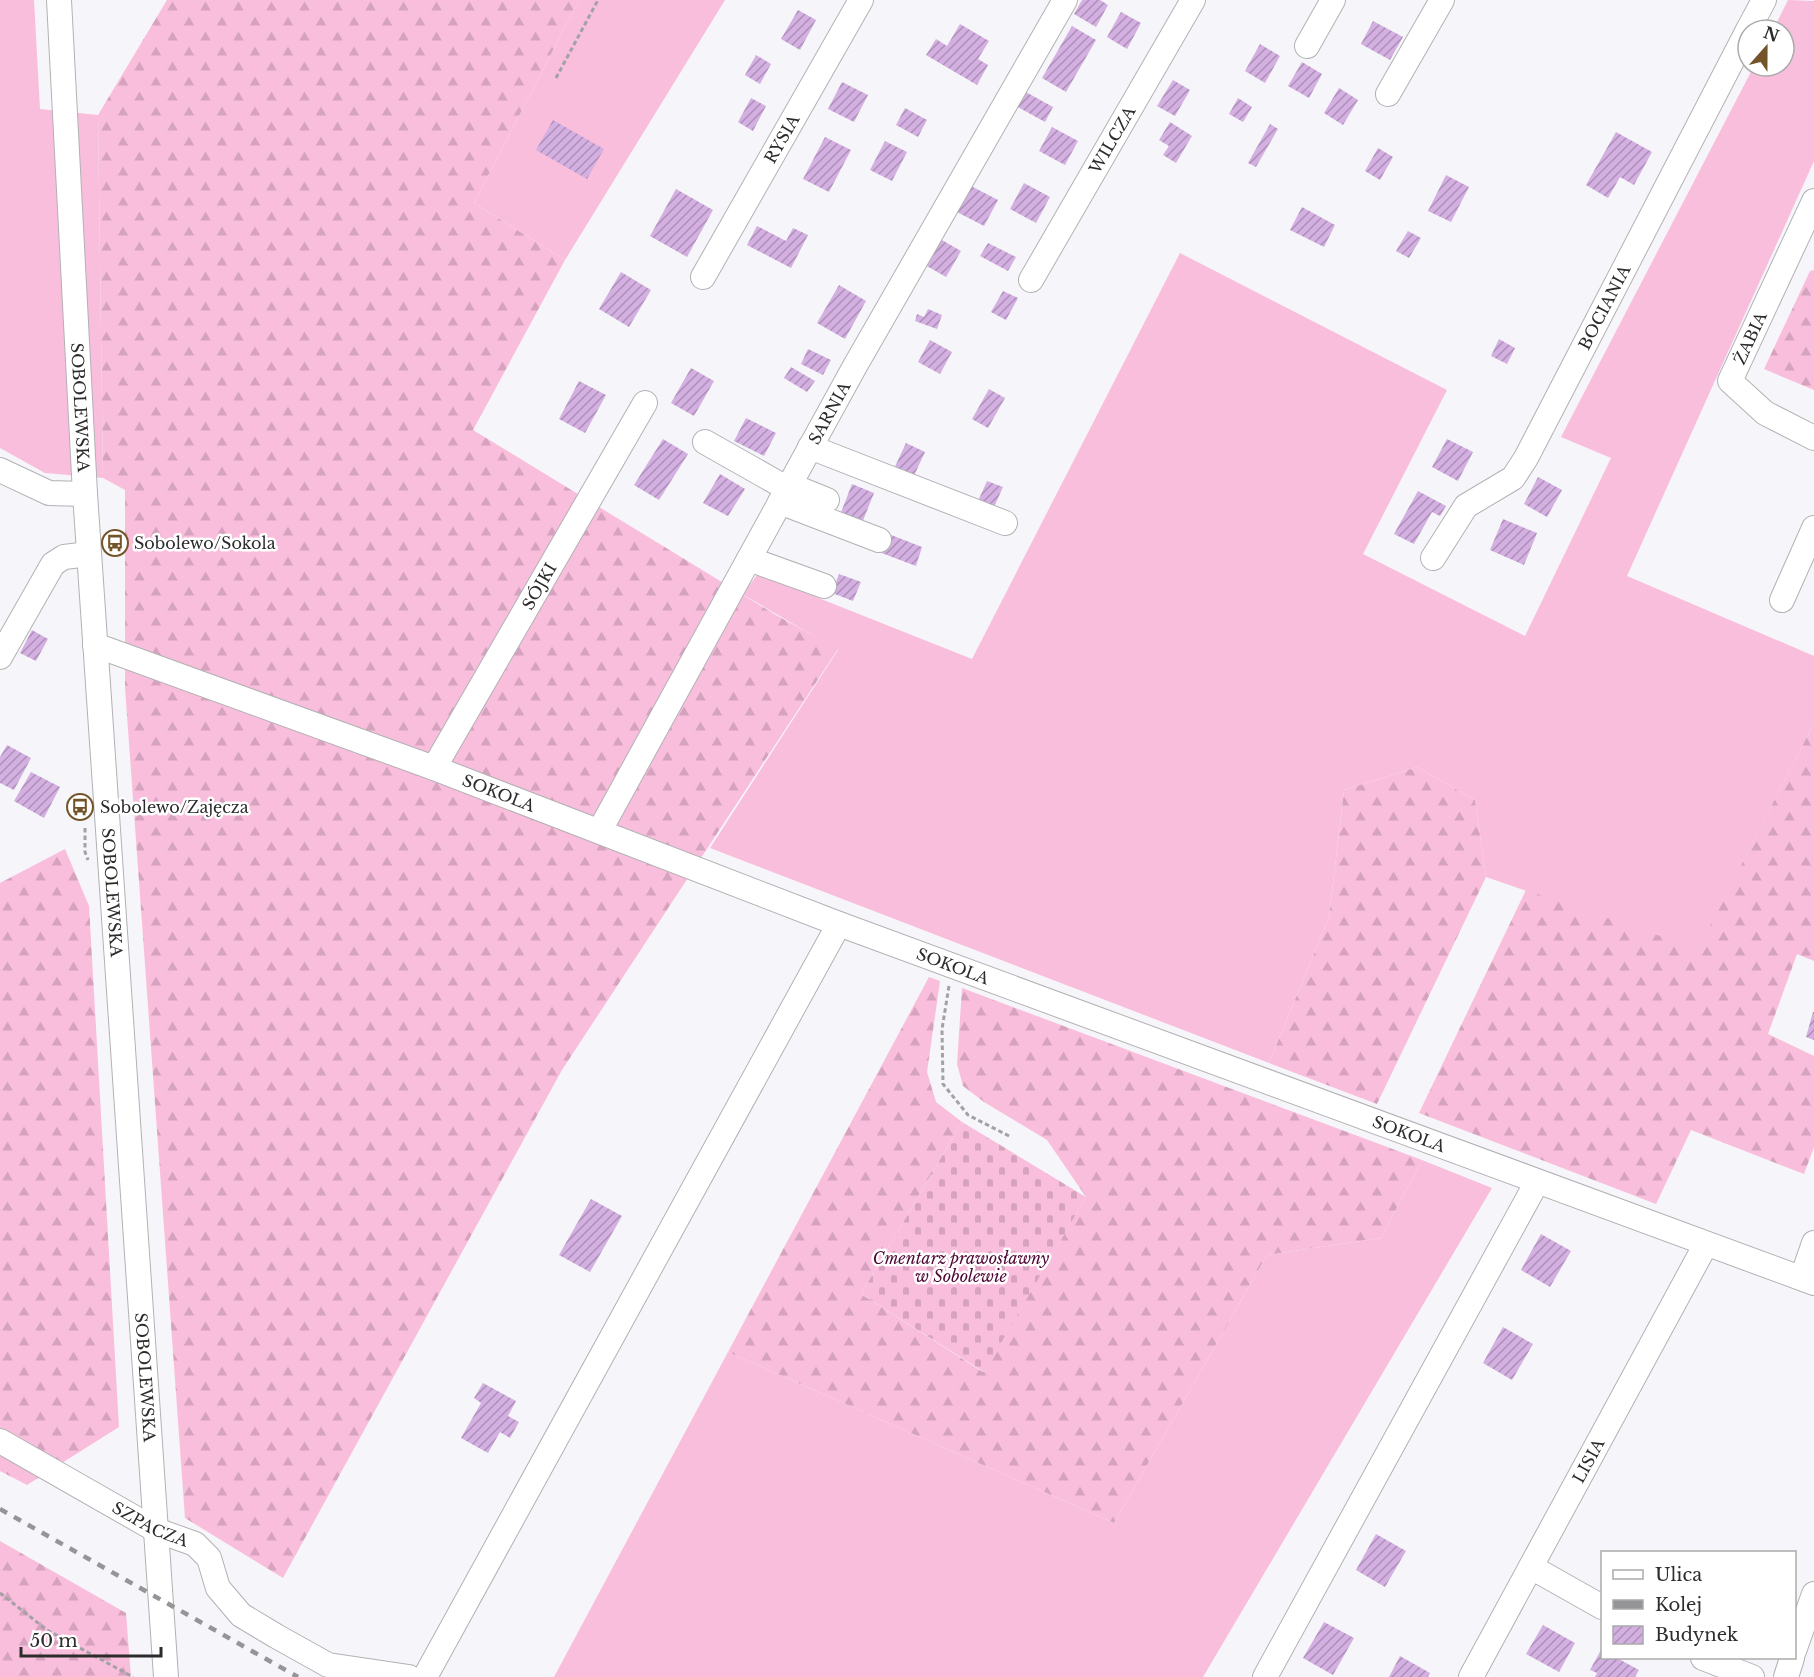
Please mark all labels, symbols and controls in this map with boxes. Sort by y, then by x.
north arrow [1736,18,1796,78]
text: N [1761,22,1782,46]
street label: WILCZA [1084,102,1140,178]
street label: RYSIA [760,110,804,167]
street label: BOCIANIA [1574,261,1635,353]
street label: ŻABIA [1729,308,1771,368]
street label: SOBOLEWSKA [67,342,94,473]
street label: SARNIA [804,377,855,448]
bus stop icon: Sobolewo/Sokola [100,528,130,558]
place label: Sobolewo/Sokola [134,533,276,553]
street label: SÓJKI [518,559,560,613]
street label: SOKOLA [460,770,538,816]
bus stop icon: Sobolewo/Zajęcza [65,792,95,822]
place label: Sobolewo/Zajęcza [100,797,249,817]
street label: SOBOLEWSKA [98,827,127,958]
street label: SOKOLA [914,943,993,989]
street label: SOKOLA [1370,1111,1449,1157]
park label: Cmentarz prawosławny w Sobolewie [873,1248,1050,1286]
street label: SOBOLEWSKA [131,1312,160,1443]
street label: LISIA [1568,1435,1609,1486]
street label: SZPACZA [109,1497,192,1551]
legend [1601,1551,1796,1659]
text: Ulica [1655,1564,1702,1586]
text: Kolej [1655,1594,1702,1616]
scale bar [21,1620,160,1658]
text: Budynek [1655,1624,1738,1646]
text: 50 m [30,1630,78,1652]

